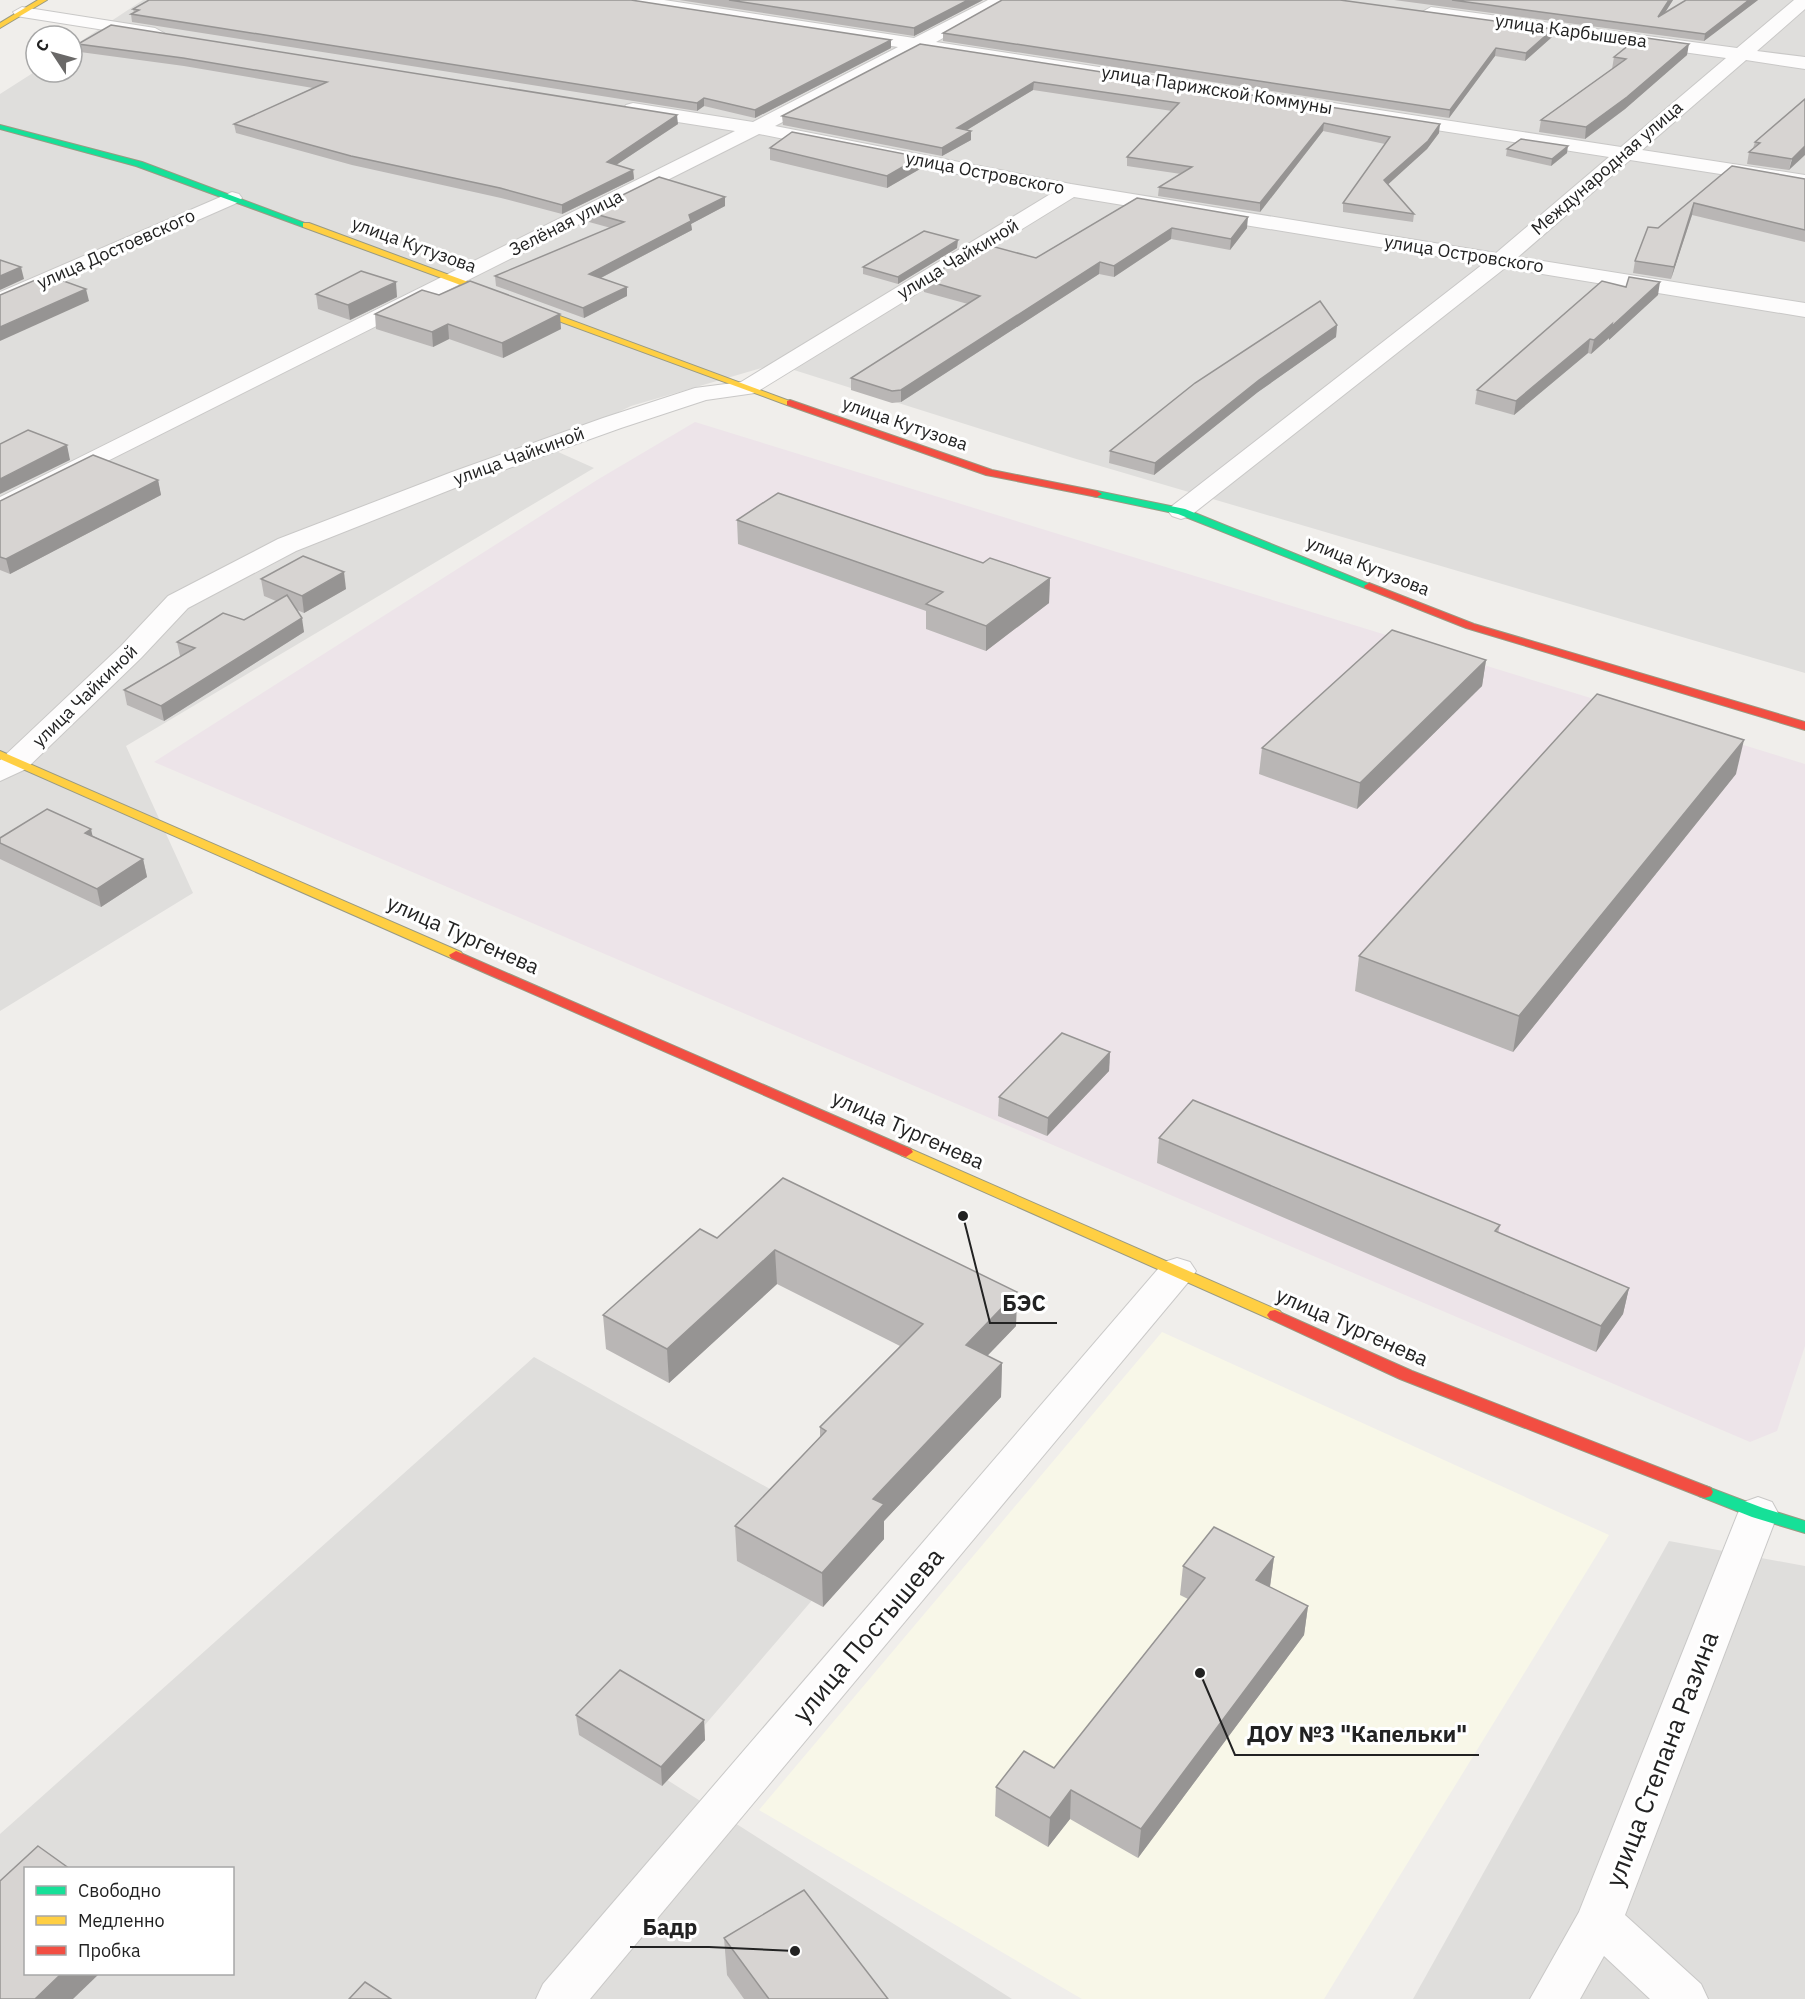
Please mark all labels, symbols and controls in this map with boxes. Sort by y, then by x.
street label: улица Карбышева [1494,8,1649,53]
north arrow [24,24,84,84]
text: С [31,35,53,55]
street label: улица Парижской Коммуны [1100,60,1334,119]
street label: Международная улица [1526,95,1687,240]
street label: улица Островского [904,146,1066,199]
street label: Зелёная улица [505,184,627,261]
street label: улица Достоевского [33,203,199,294]
street label: улица Кутузова [349,211,480,278]
street label: улица Чайкиной [893,213,1023,304]
street label: улица Островского [1383,230,1546,277]
street label: улица Кутузова [839,391,971,456]
street label: улица Чайкиной [450,421,587,490]
street label: улица Кутузова [1303,530,1434,601]
street label: улица Чайкиной [27,640,142,752]
street label: улица Тургенева [383,888,544,980]
street label: улица Тургенева [828,1083,989,1175]
street label: улица Тургенева [1272,1280,1433,1372]
callout: БЭС [990,1283,1057,1323]
text: БЭС [1002,1288,1046,1317]
street label: улица Постышева [784,1540,950,1729]
street label: улица Степана Разина [1597,1626,1726,1891]
callout: ДОУ №3 "Капельки" [1235,1715,1479,1755]
text: ДОУ №3 "Капельки" [1247,1719,1467,1748]
legend [24,1867,234,1975]
text: Свободно [78,1879,161,1902]
callout: Бадр [630,1907,709,1947]
text: Медленно [78,1909,165,1932]
text: Бадр [643,1912,697,1941]
text: Пробка [78,1939,141,1962]

